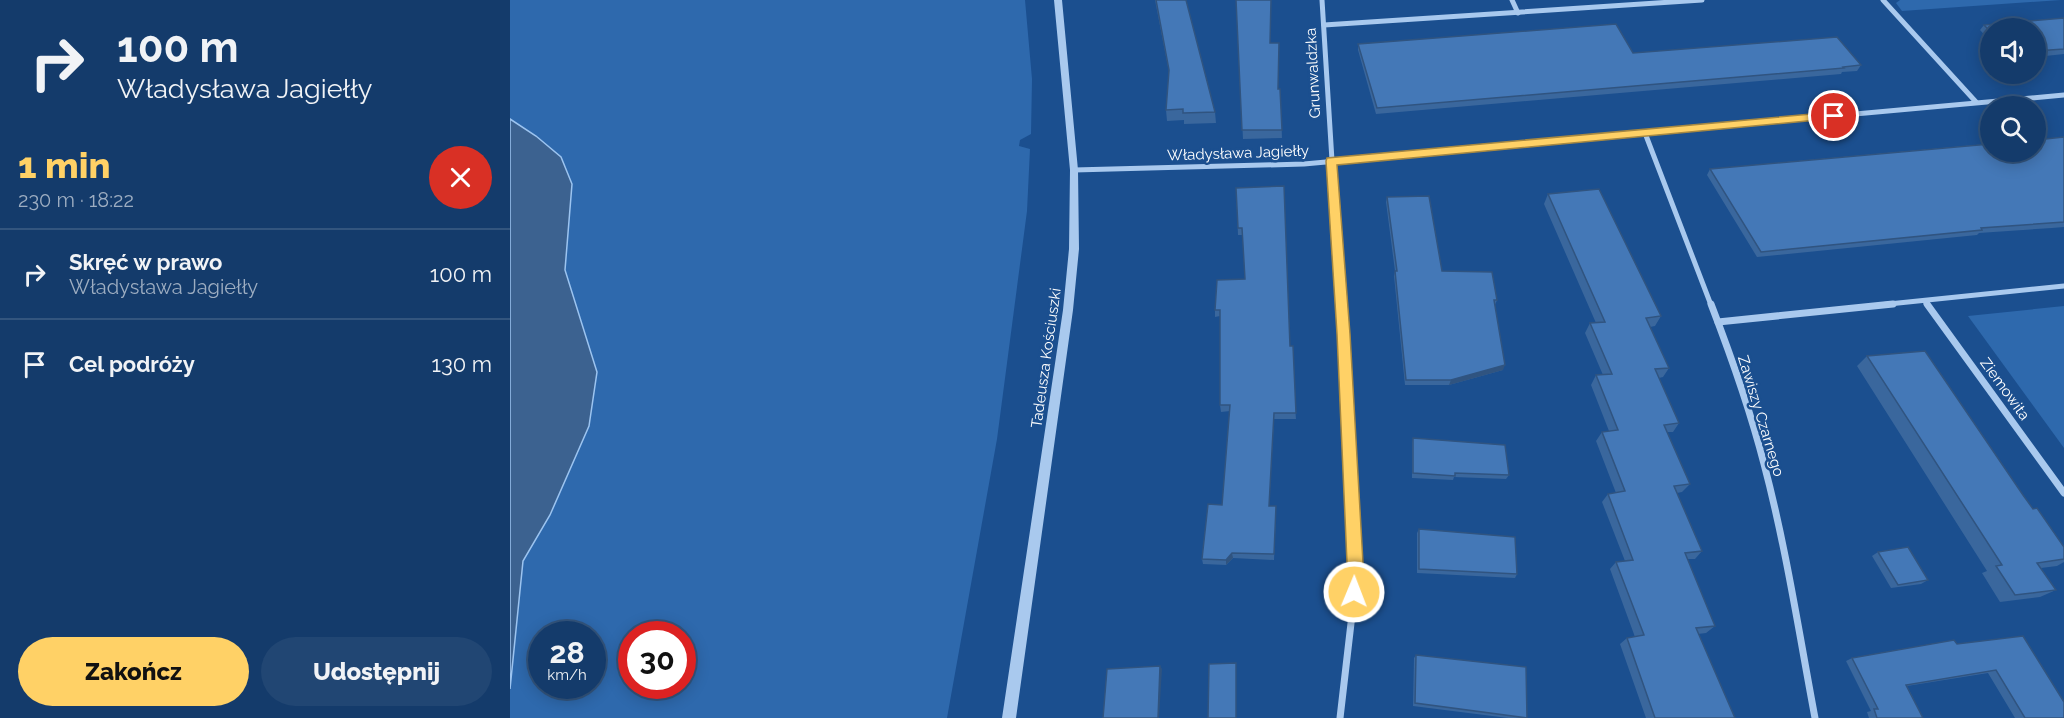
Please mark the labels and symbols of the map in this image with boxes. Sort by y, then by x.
street label: Grunwaldzka [1302,27,1324,119]
pin [1808,90,1859,141]
street label: Władysława Jagiełły [1167,142,1309,164]
street label: Tadeusza Kościuszki [1027,287,1065,429]
street label: Zawiszy Czarnego [1734,353,1788,479]
street label: Ziemowita [1976,354,2034,424]
position arrow [1322,560,1386,624]
speed limit sign: 30 [618,621,696,699]

